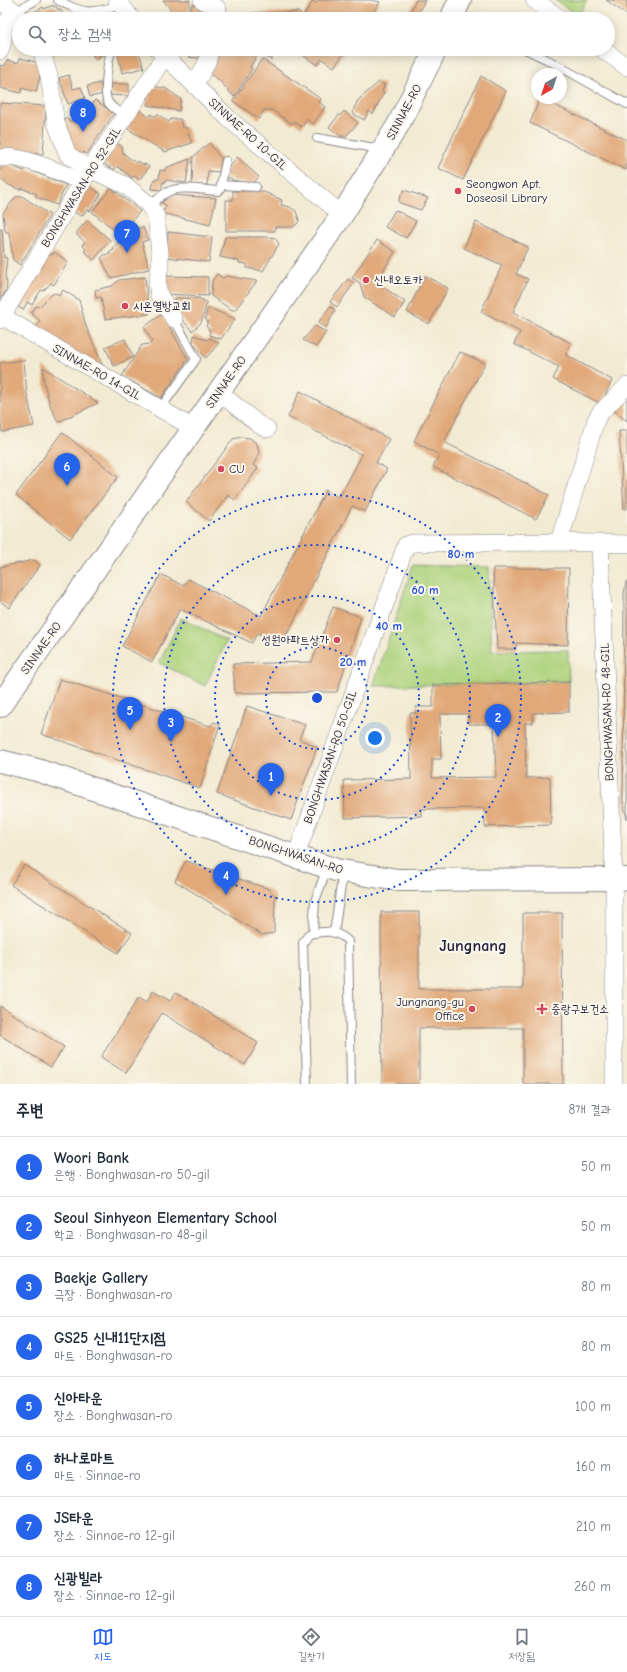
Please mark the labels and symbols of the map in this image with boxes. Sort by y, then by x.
north arrow [531,68,567,104]
street label: SINNAE-RO [384,82,425,142]
street label: SINNAE-RO 10-GIL [206,95,290,173]
pin: 8 [70,99,96,132]
street label: BONGHWASAN-RO 52-GIL [38,124,124,250]
place label: Seongwon Apt. Doseosil Library [466,177,548,205]
marker: Seongwon Apt. Doseosil Library [453,186,463,196]
pin: 7 [114,220,140,253]
place label: 신내오토카 [374,273,423,287]
marker: 신내오토카 [361,275,371,285]
place label: 시온열방교회 [133,299,191,313]
marker: 시온열방교회 [120,301,130,311]
street label: SINNAE-RO 14-GIL [50,341,144,403]
street label: SINNAE-RO [203,353,249,411]
pin: 6 [54,453,80,486]
place label: CU [229,462,245,476]
marker: CU [216,464,226,474]
text: 80 m [448,547,474,561]
text: 60 m [412,583,438,597]
street label: SINNAE-RO [18,619,64,677]
text: 40 m [376,619,402,633]
place label: 성원아파트상가 [261,633,329,647]
marker: 성원아파트상가 [332,635,342,645]
street label: BONGHWASAN-RO 48-GIL [598,643,616,781]
text: 20 m [340,655,366,669]
street label: BONGHWASAN-RO 50-GIL [301,688,359,826]
centre of rings [310,691,324,705]
pin: 5 [117,697,143,730]
pin: 2 [485,704,511,737]
pin: 3 [158,709,184,742]
your location [365,728,385,748]
pin: 1 [258,763,284,796]
street label: BONGHWASAN-RO [247,833,345,877]
pin: 4 [213,862,239,895]
district label: Jungnang [439,937,507,955]
place label: Jungnang-gu Office [396,995,464,1023]
place label: 중랑구보건소 [551,1002,609,1016]
marker: 중랑구보건소 [536,1003,548,1015]
marker: Jungnang-gu Office [467,1004,477,1014]

